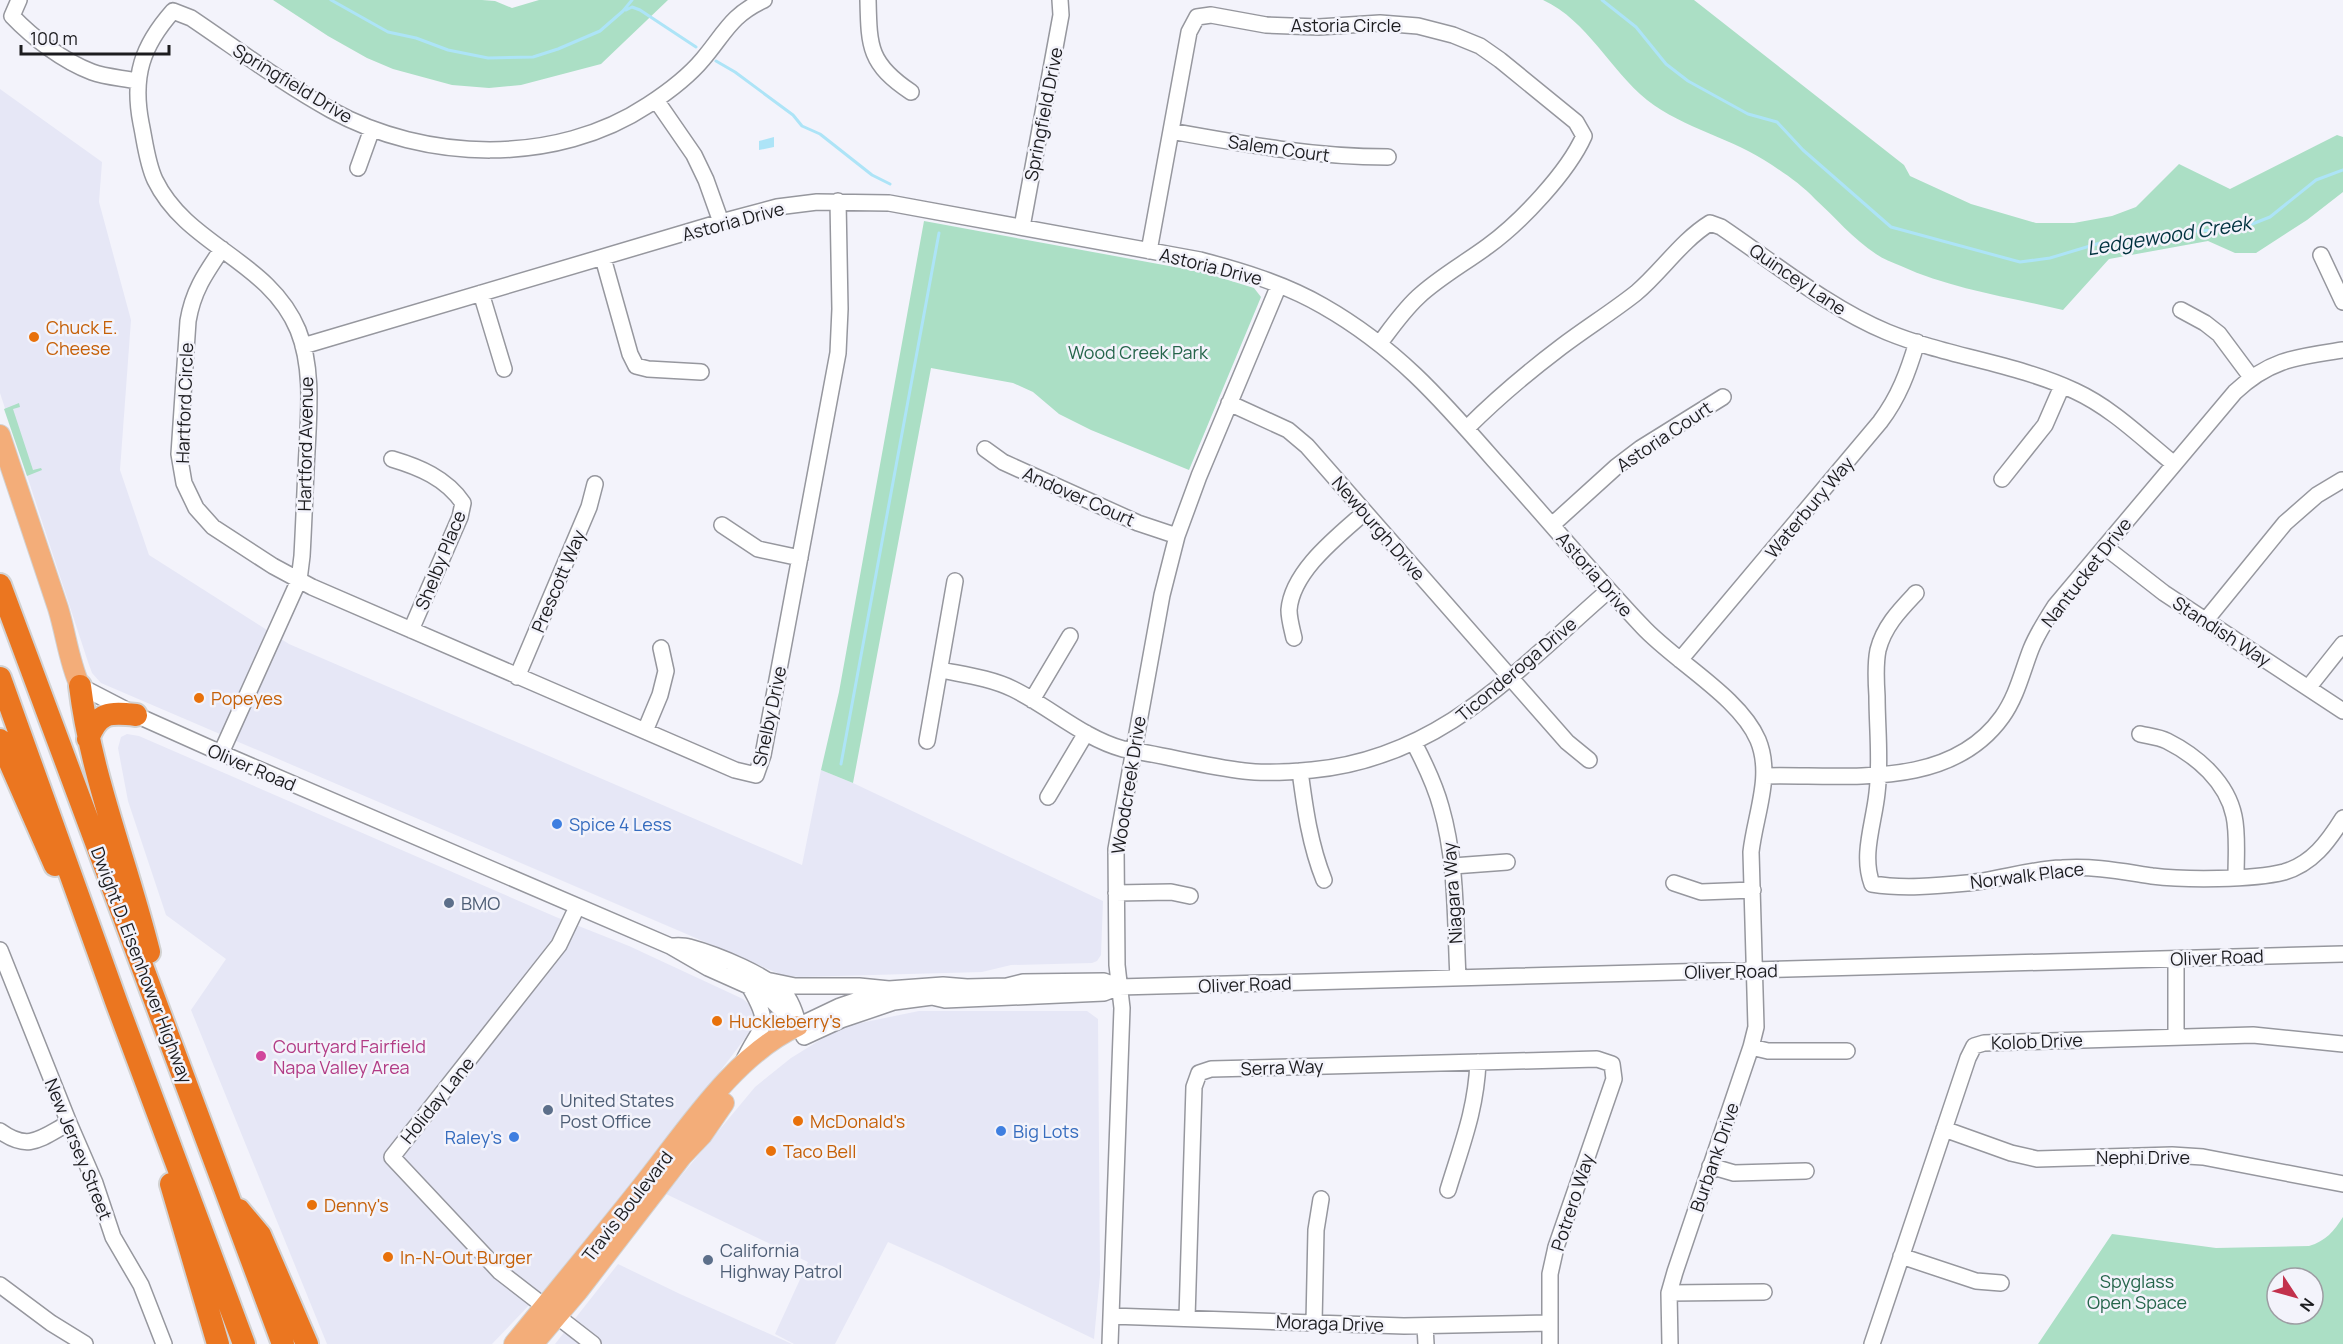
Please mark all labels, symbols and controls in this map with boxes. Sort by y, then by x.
street label: Astoria Circle [1291,13,1401,37]
scale bar [21,18,170,56]
text: 100 m [30,26,78,50]
street label: Springfield Drive [229,38,357,128]
street label: Springfield Drive [1018,45,1068,183]
street label: Salem Court [1227,129,1331,167]
street label: Astoria Drive [679,196,787,246]
water label: Ledgewood Creek [2085,208,2256,261]
street label: Quincey Lane [1745,238,1851,320]
street label: Astoria Drive [1157,242,1265,290]
place label: Chuck E. Cheese [46,315,118,360]
marker: Chuck E. Cheese [27,330,41,344]
park label: Wood Creek Park [1068,340,1209,364]
street label: Hartford Circle [170,342,198,464]
street label: Hartford Avenue [292,376,318,512]
street label: Astoria Court [1611,395,1717,477]
street label: Waterbury Way [1759,451,1859,563]
street label: Andover Court [1019,461,1139,531]
street label: Newburgh Drive [1327,471,1431,585]
street label: Shelby Place [409,507,471,613]
street label: Nantucket Drive [2036,512,2136,632]
street label: Prescott Way [526,525,591,636]
street label: Astoria Drive [1552,527,1638,621]
street label: Standish Way [2168,590,2276,672]
street label: Ticonderoga Drive [1451,611,1581,727]
street label: Shelby Drive [747,664,791,768]
place label: Popeyes [211,686,283,710]
marker: Popeyes [192,691,206,705]
street label: Woodcreek Drive [1105,714,1151,856]
street label: Oliver Road [204,738,300,796]
place label: Spice 4 Less [569,812,672,836]
marker: Spice 4 Less [550,817,564,831]
street label: Niagara Way [1436,841,1468,945]
street label: Dwight D. Eisenhower Highway [86,843,198,1087]
street label: Norwalk Place [1969,856,2085,894]
place label: BMO [461,891,500,915]
marker: BMO [442,896,456,910]
street label: Oliver Road [2170,943,2264,971]
street label: Oliver Road [1684,958,1778,984]
street label: Oliver Road [1198,970,1292,998]
place label: Huckleberry's [729,1009,841,1033]
marker: Huckleberry's [710,1014,724,1028]
street label: Kolob Drive [1991,1027,2083,1055]
place label: Courtyard Fairfield Napa Valley Area [273,1034,426,1079]
marker: Courtyard Fairfield Napa Valley Area [254,1049,268,1063]
street label: Holiday Lane [395,1052,479,1148]
street label: Serra Way [1240,1054,1324,1080]
street label: New Jersey Street [40,1075,118,1223]
place label: United States Post Office [560,1088,674,1133]
street label: Burbank Drive [1684,1099,1744,1215]
marker: United States Post Office [541,1103,555,1117]
place label: McDonald's [810,1109,905,1133]
marker: McDonald's [791,1114,805,1128]
place label: Big Lots [1013,1119,1079,1143]
marker: Big Lots [994,1124,1008,1138]
place label: Raley's [445,1125,502,1149]
marker: Raley's [507,1130,521,1144]
place label: Taco Bell [783,1139,856,1163]
marker: Taco Bell [764,1144,778,1158]
street label: Nephi Drive [2096,1145,2190,1169]
street label: Travis Boulevard [576,1146,678,1266]
street label: Potrero Way [1545,1150,1599,1254]
place label: Denny's [324,1193,389,1217]
marker: Denny's [305,1198,319,1212]
place label: California Highway Patrol [720,1238,843,1283]
place label: In-N-Out Burger [400,1245,533,1269]
marker: In-N-Out Burger [381,1250,395,1264]
marker: California Highway Patrol [701,1253,715,1267]
north arrow [2265,1266,2325,1326]
park label: Spyglass Open Space [2087,1269,2187,1314]
text: N [2295,1294,2319,1316]
street label: Moraga Drive [1275,1309,1385,1337]

